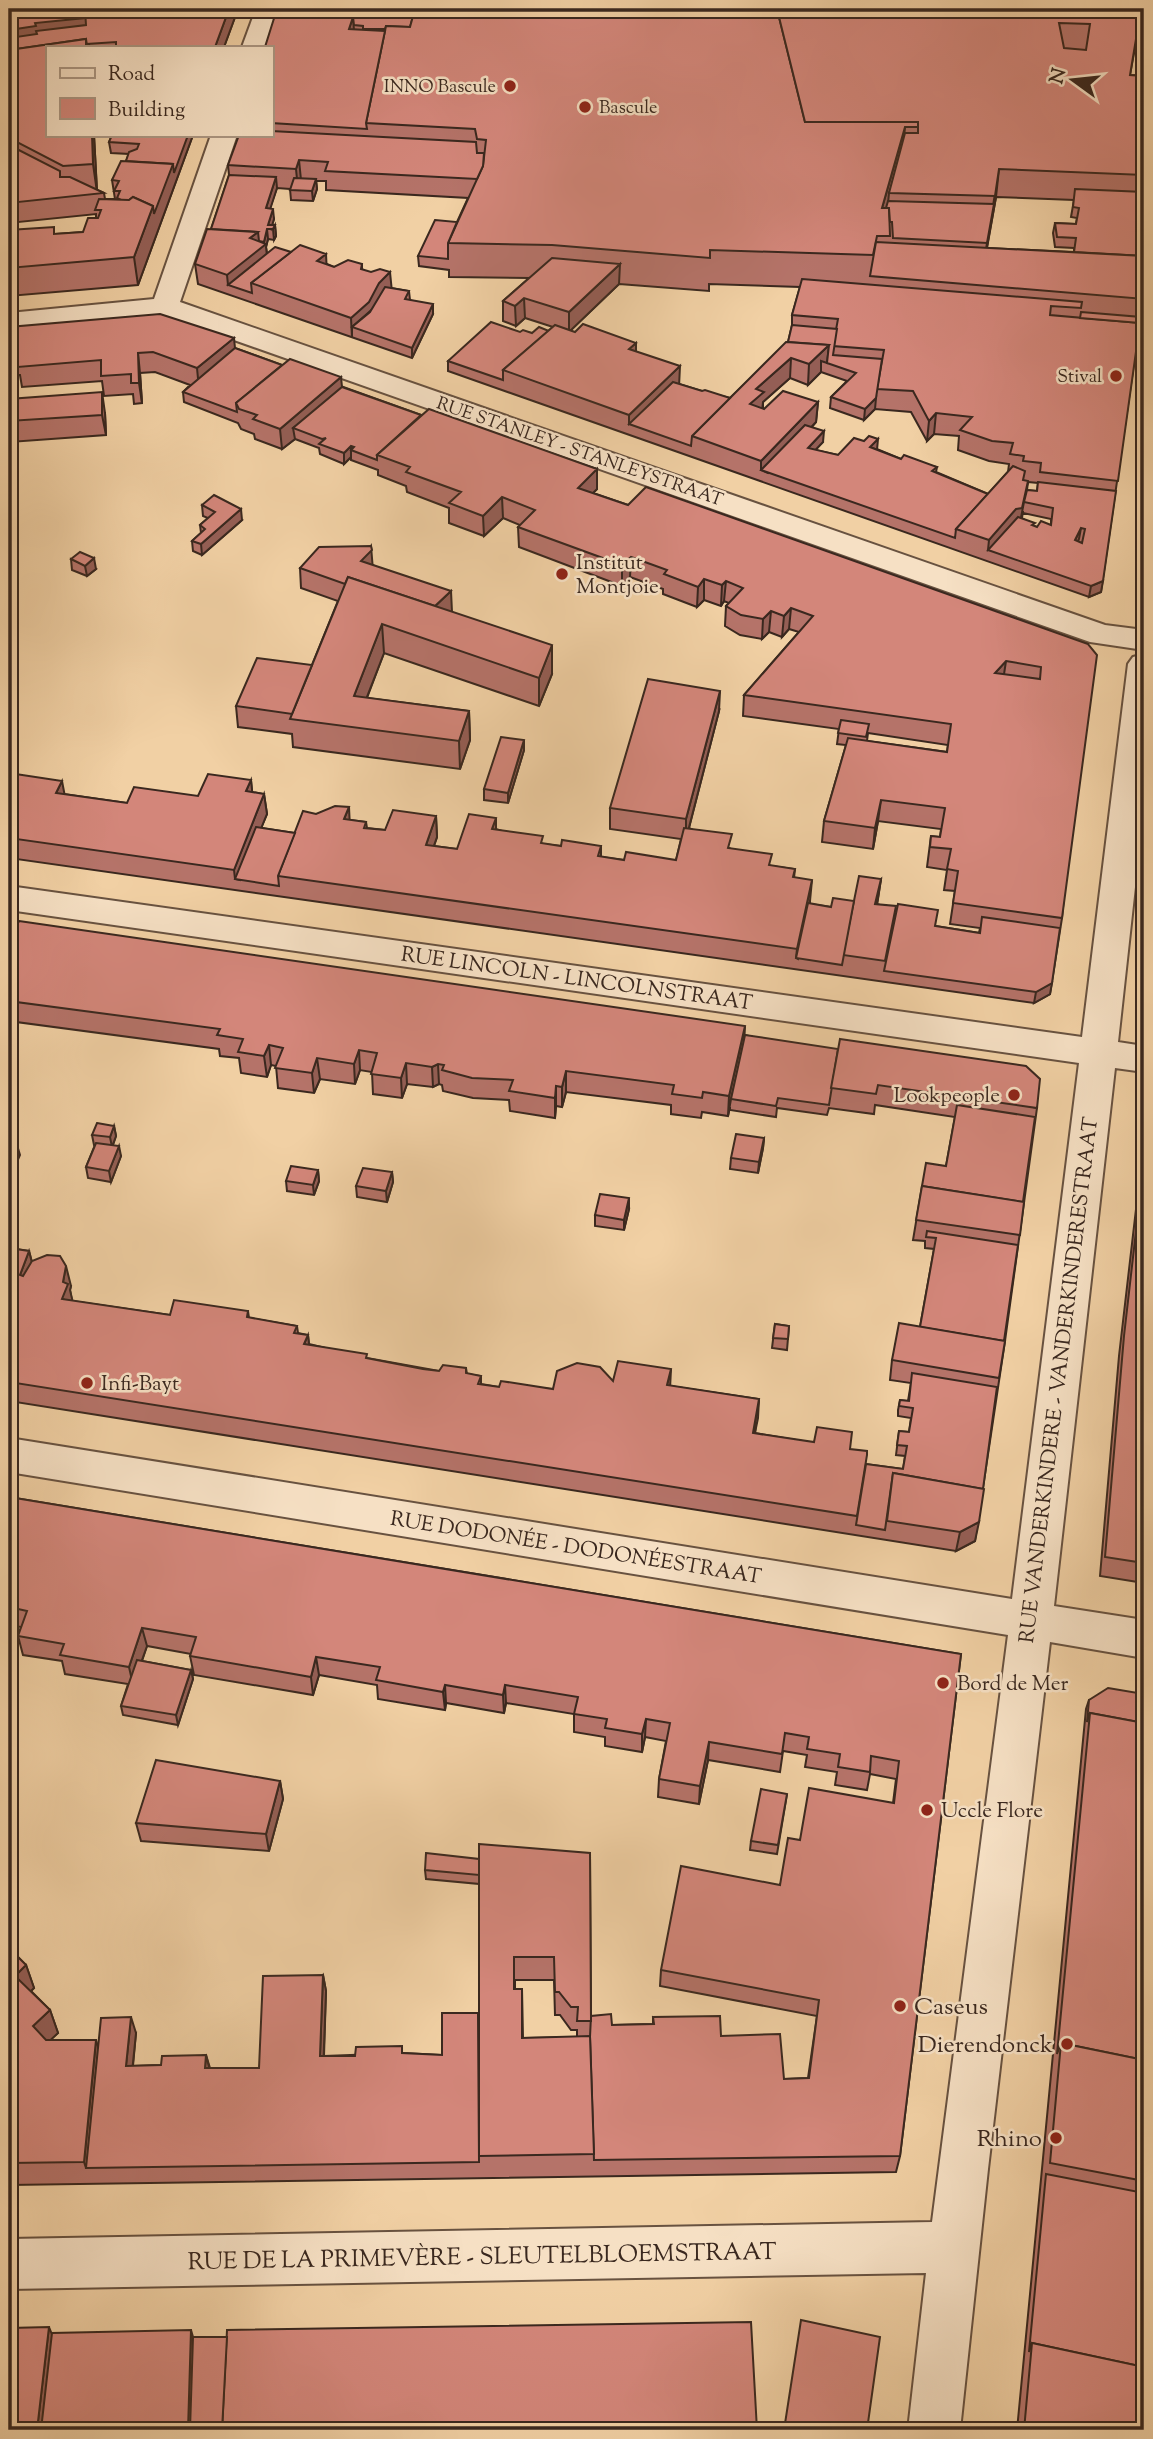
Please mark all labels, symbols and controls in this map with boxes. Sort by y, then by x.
legend [46,46,273,136]
north arrow [1038,46,1108,116]
text: Road [108,60,155,90]
text: N [1044,65,1074,87]
place label: INNO Bascule [384,75,496,101]
marker: INNO Bascule [502,78,518,94]
text: Building [108,96,185,126]
place label: Bascule [599,96,657,122]
marker: Bascule [577,99,593,115]
place label: Stival [1057,365,1102,391]
marker: Stival [1108,368,1124,384]
street label: RUE STANLEY - STANLEYSTRAAT [432,391,727,514]
place label: Institut Montjoie [576,549,659,603]
marker: Institut Montjoie [554,566,570,582]
street label: RUE LINCOLN - LINCOLNSTRAAT [399,940,755,1020]
place label: Lookpeople [894,1082,1000,1112]
marker: Lookpeople [1006,1087,1022,1103]
street label: RUE VANDERKINDERE - VANDERKINDERESTRAAT [1013,1115,1107,1645]
place label: Infi-Bayt [101,1370,179,1400]
marker: Infi-Bayt [79,1375,95,1391]
street label: RUE DODONÉE - DODONÉESTRAAT [388,1505,764,1593]
place label: Bord de Mer [957,1670,1069,1700]
marker: Bord de Mer [935,1675,951,1691]
place label: Uccle Flore [941,1797,1043,1827]
marker: Uccle Flore [919,1802,935,1818]
place label: Caseus [914,1991,988,2025]
marker: Caseus [892,1998,908,2014]
place label: Dierendonck [918,2029,1053,2063]
marker: Dierendonck [1059,2036,1075,2052]
place label: Rhino [977,2123,1042,2157]
marker: Rhino [1048,2130,1064,2146]
street label: RUE DE LA PRIMEVÈRE - SLEUTELBLOEMSTRAAT [187,2236,777,2280]

